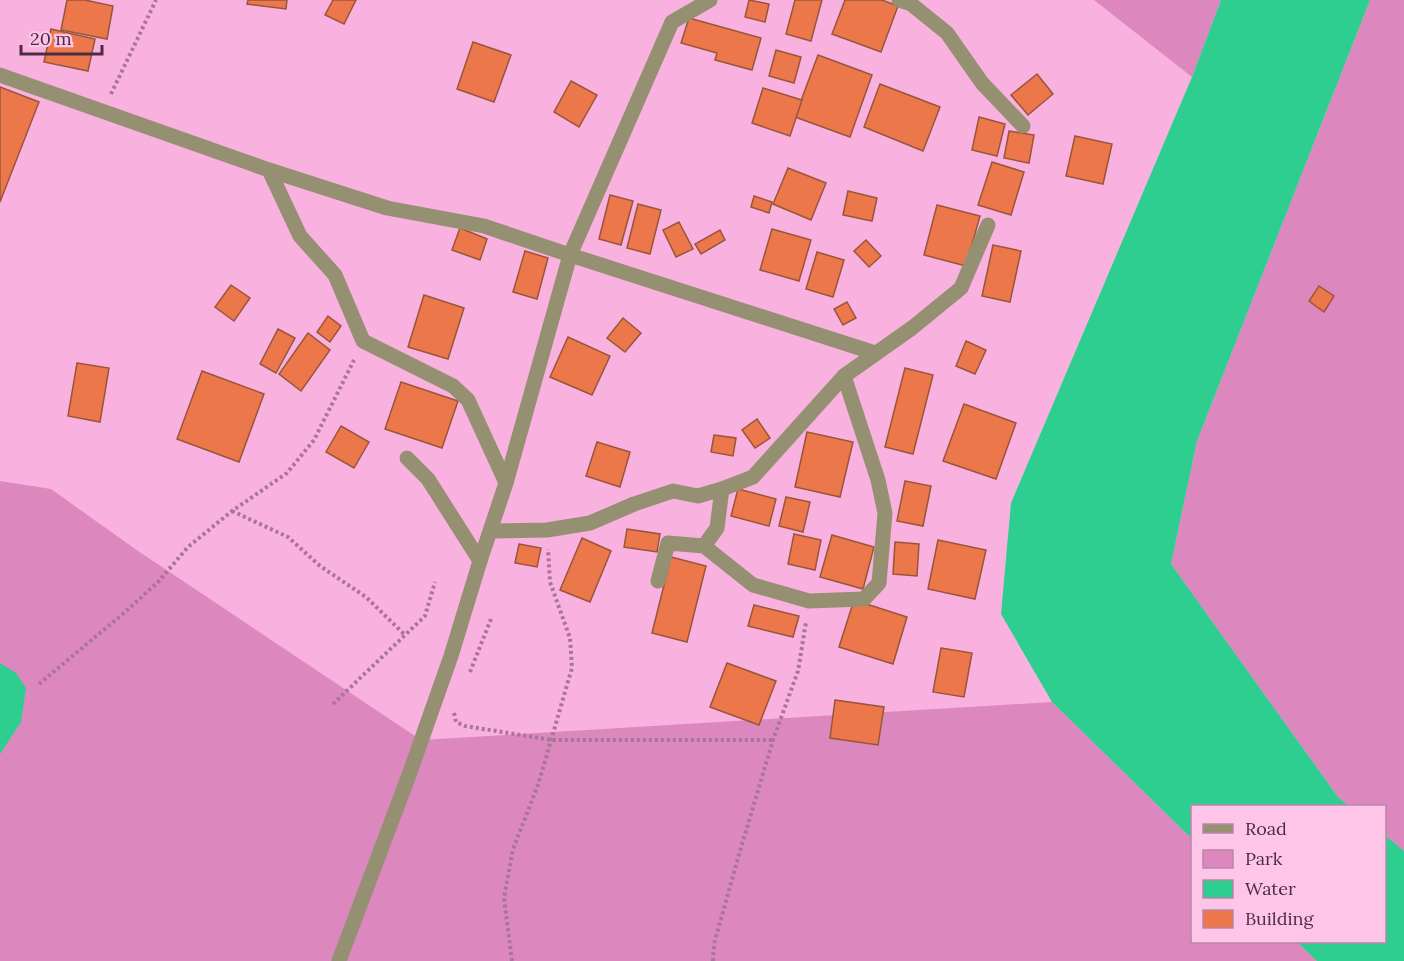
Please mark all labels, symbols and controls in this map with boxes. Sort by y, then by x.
scale bar [21,18,102,56]
text: 20 m [30,27,72,50]
legend [1191,805,1386,943]
text: Road [1245,817,1287,840]
text: Park [1245,847,1283,870]
text: Water [1245,877,1296,900]
text: Building [1245,907,1315,930]

